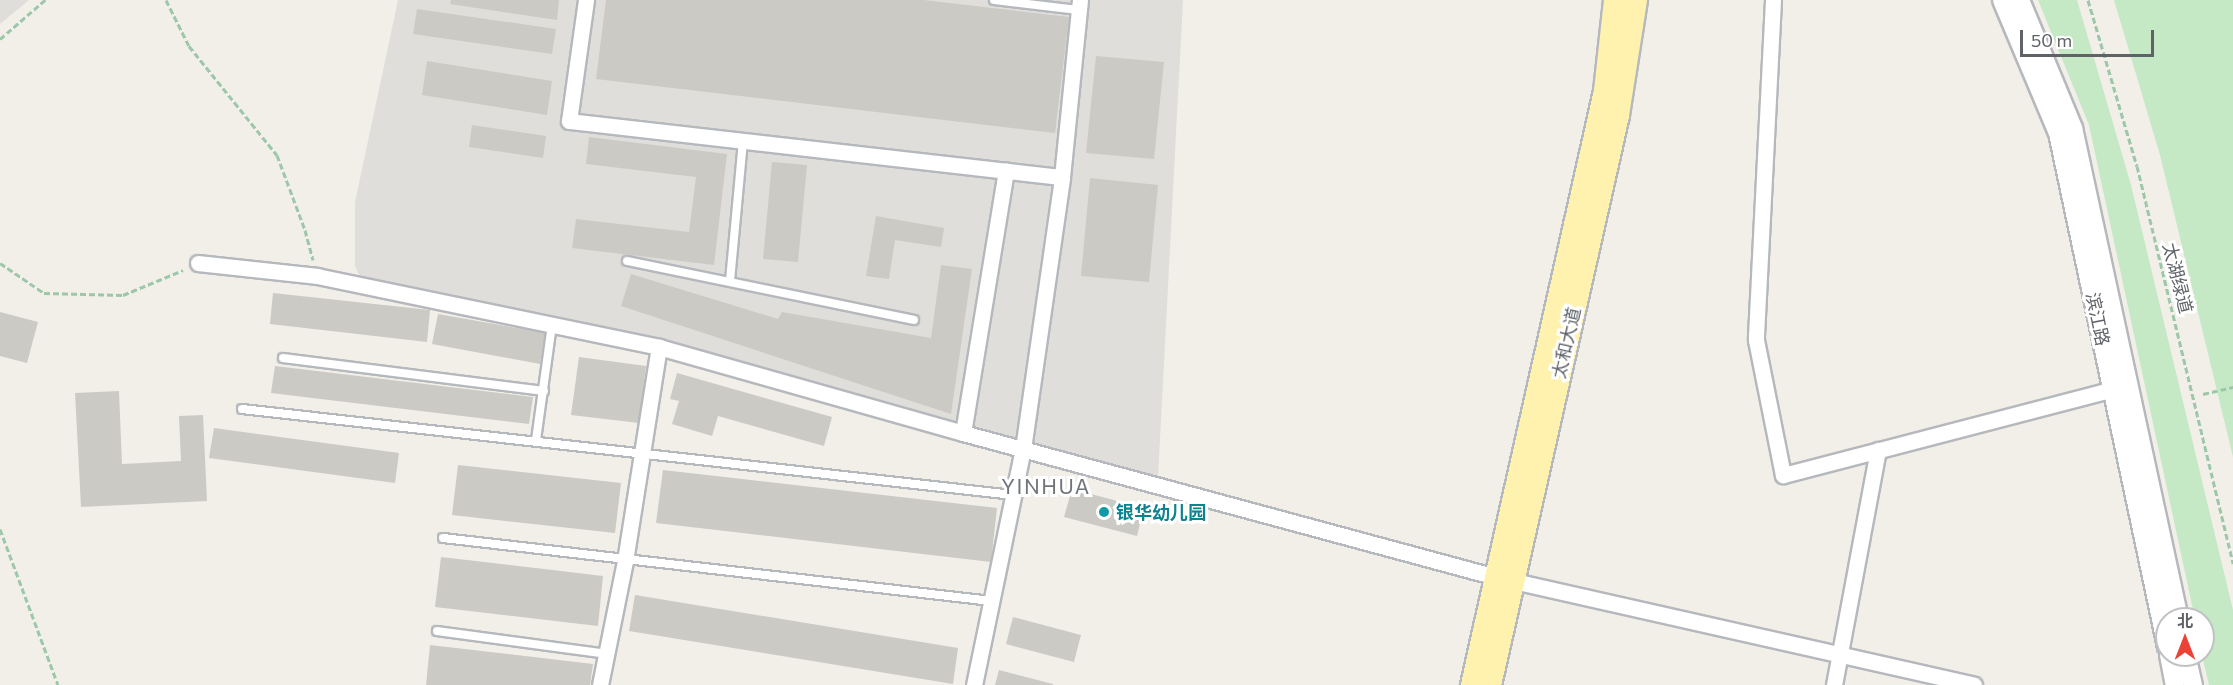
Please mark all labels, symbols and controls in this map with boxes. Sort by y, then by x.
scale bar [2023,18,2156,56]
text: 50 m [2031,29,2072,51]
street label: 太湖绿道 [2159,240,2197,316]
street label: 滨江路 [2082,290,2114,348]
street label: 太和大道 [1547,305,1585,381]
district label: YINHUA [1001,473,1091,499]
place label: 银华幼儿园 [1116,501,1206,523]
marker: 银华幼儿园 [1097,505,1111,519]
north arrow [2155,607,2215,667]
text: 北 [2177,611,2193,630]

